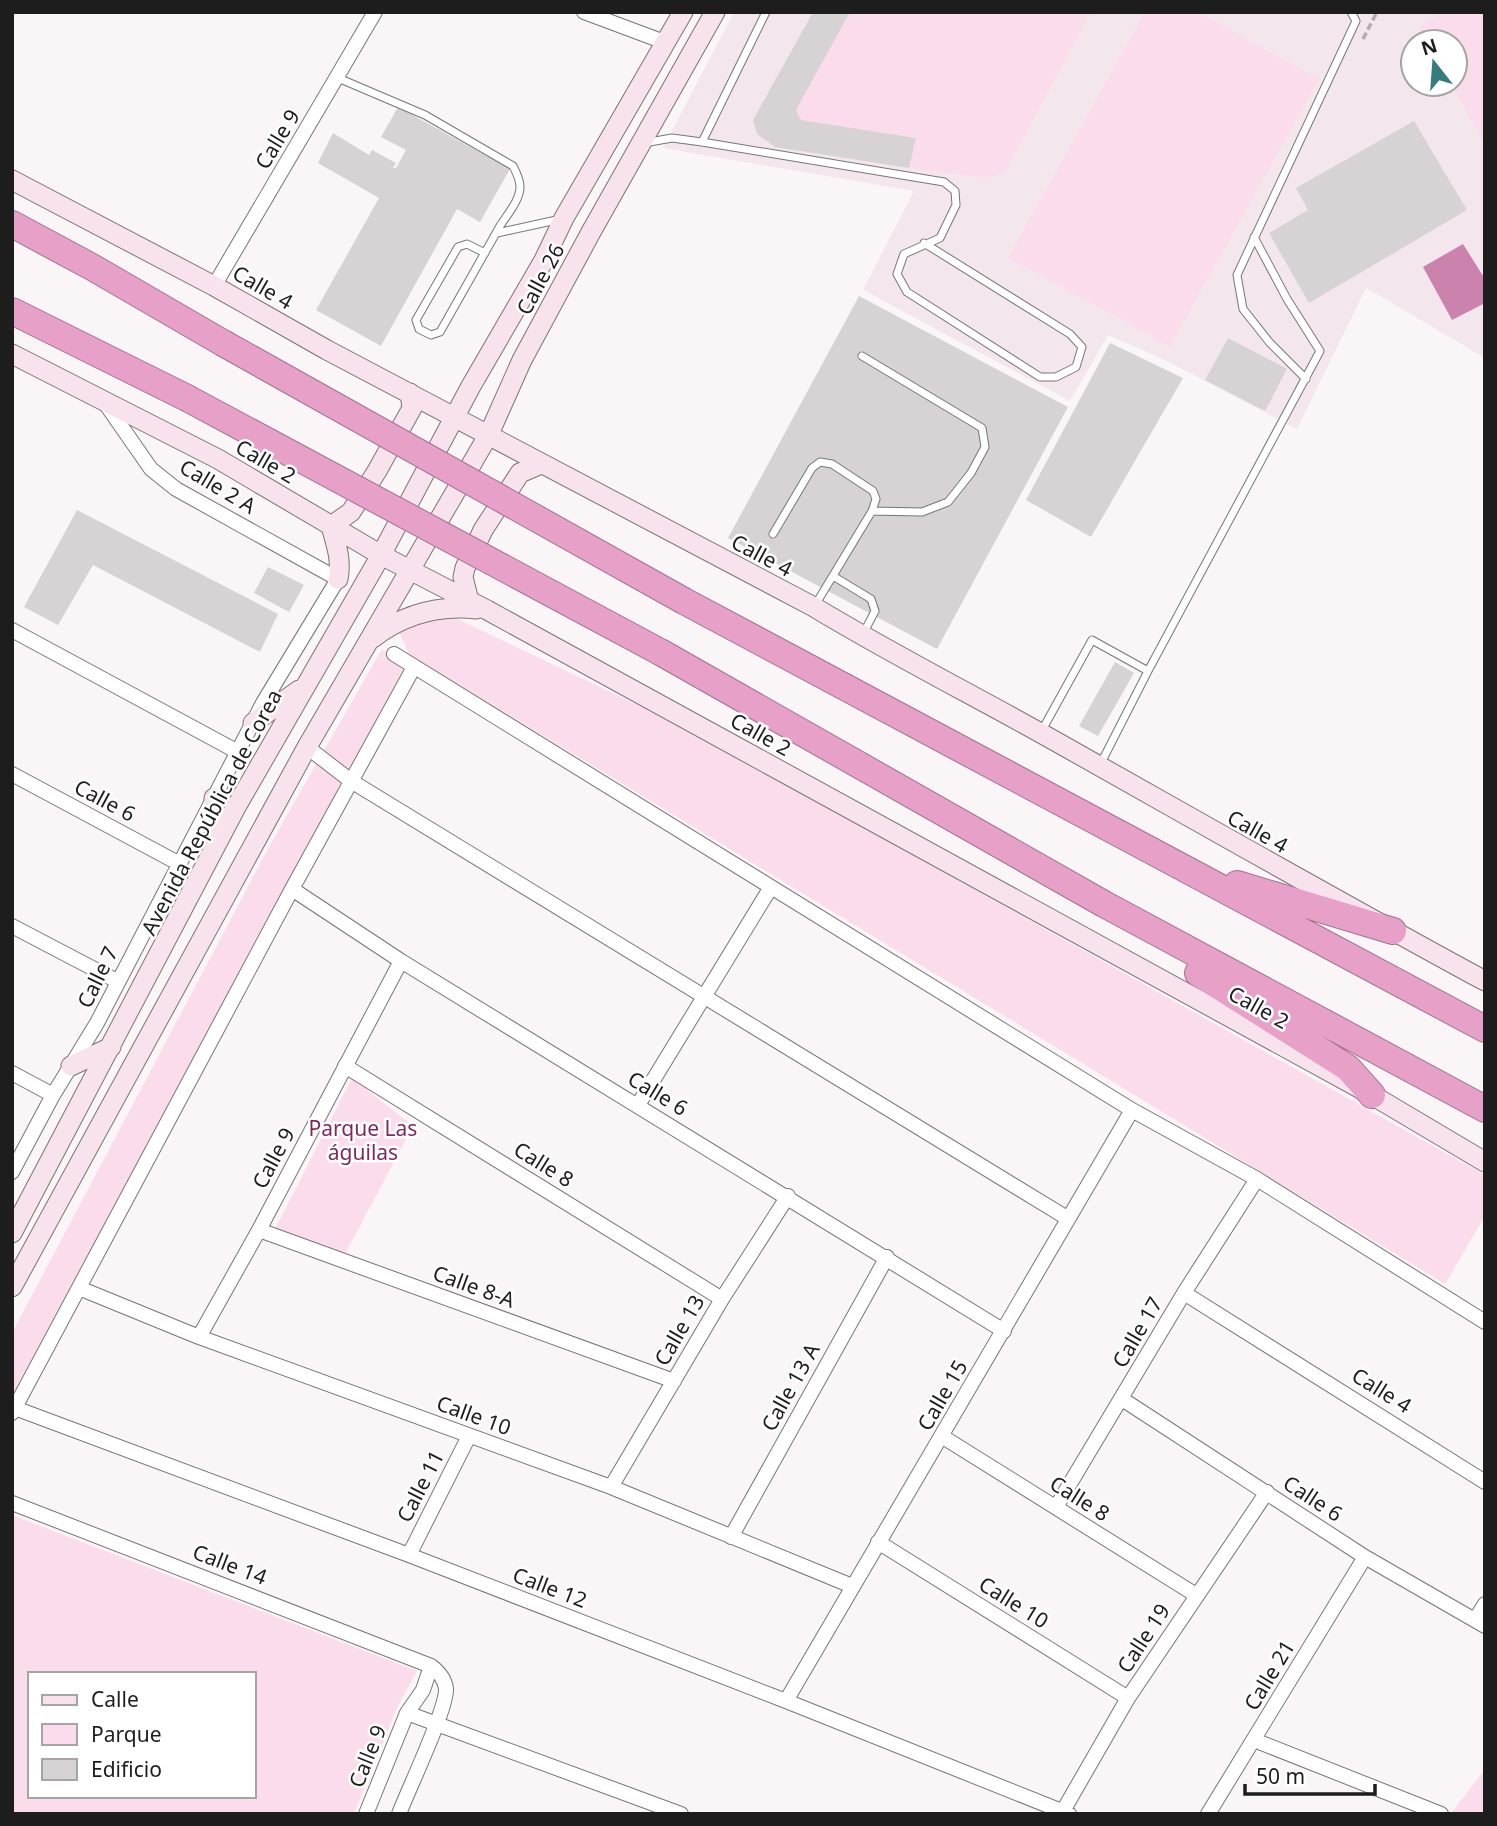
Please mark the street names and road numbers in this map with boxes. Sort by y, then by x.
street label: Calle 9 [248,104,306,174]
street label: Calle 26 [510,238,570,320]
street label: Calle 4 [228,259,298,315]
street label: Calle 2 [231,433,301,489]
street label: Calle 2 A [175,452,262,520]
street label: Calle 4 [727,527,797,583]
street label: Avenida República de Corea [134,684,288,940]
street label: Calle 2 [726,706,796,762]
street label: Calle 6 [70,772,140,828]
street label: Calle 4 [1223,803,1293,859]
street label: Calle 7 [70,942,124,1012]
street label: Calle 2 [1224,979,1294,1035]
street label: Calle 6 [623,1064,693,1122]
street label: Calle 9 [245,1123,301,1193]
street label: Calle 8 [509,1135,579,1193]
street label: Calle 8-A [429,1258,519,1314]
street label: Calle 13 [648,1290,710,1370]
street label: Calle 17 [1106,1292,1168,1372]
street label: Calle 13 A [754,1338,826,1436]
street label: Calle 15 [911,1355,973,1435]
street label: Calle 4 [1347,1361,1417,1419]
street label: Calle 10 [433,1389,515,1441]
street label: Calle 11 [390,1445,450,1527]
street label: Calle 6 [1278,1468,1348,1528]
street label: Calle 8 [1045,1469,1115,1527]
street label: Calle 14 [189,1537,271,1591]
street label: Calle 12 [509,1560,591,1614]
street label: Calle 10 [974,1570,1054,1634]
street label: Calle 19 [1110,1598,1176,1678]
street label: Calle 21 [1237,1635,1301,1715]
street label: Calle 9 [342,1721,392,1791]

